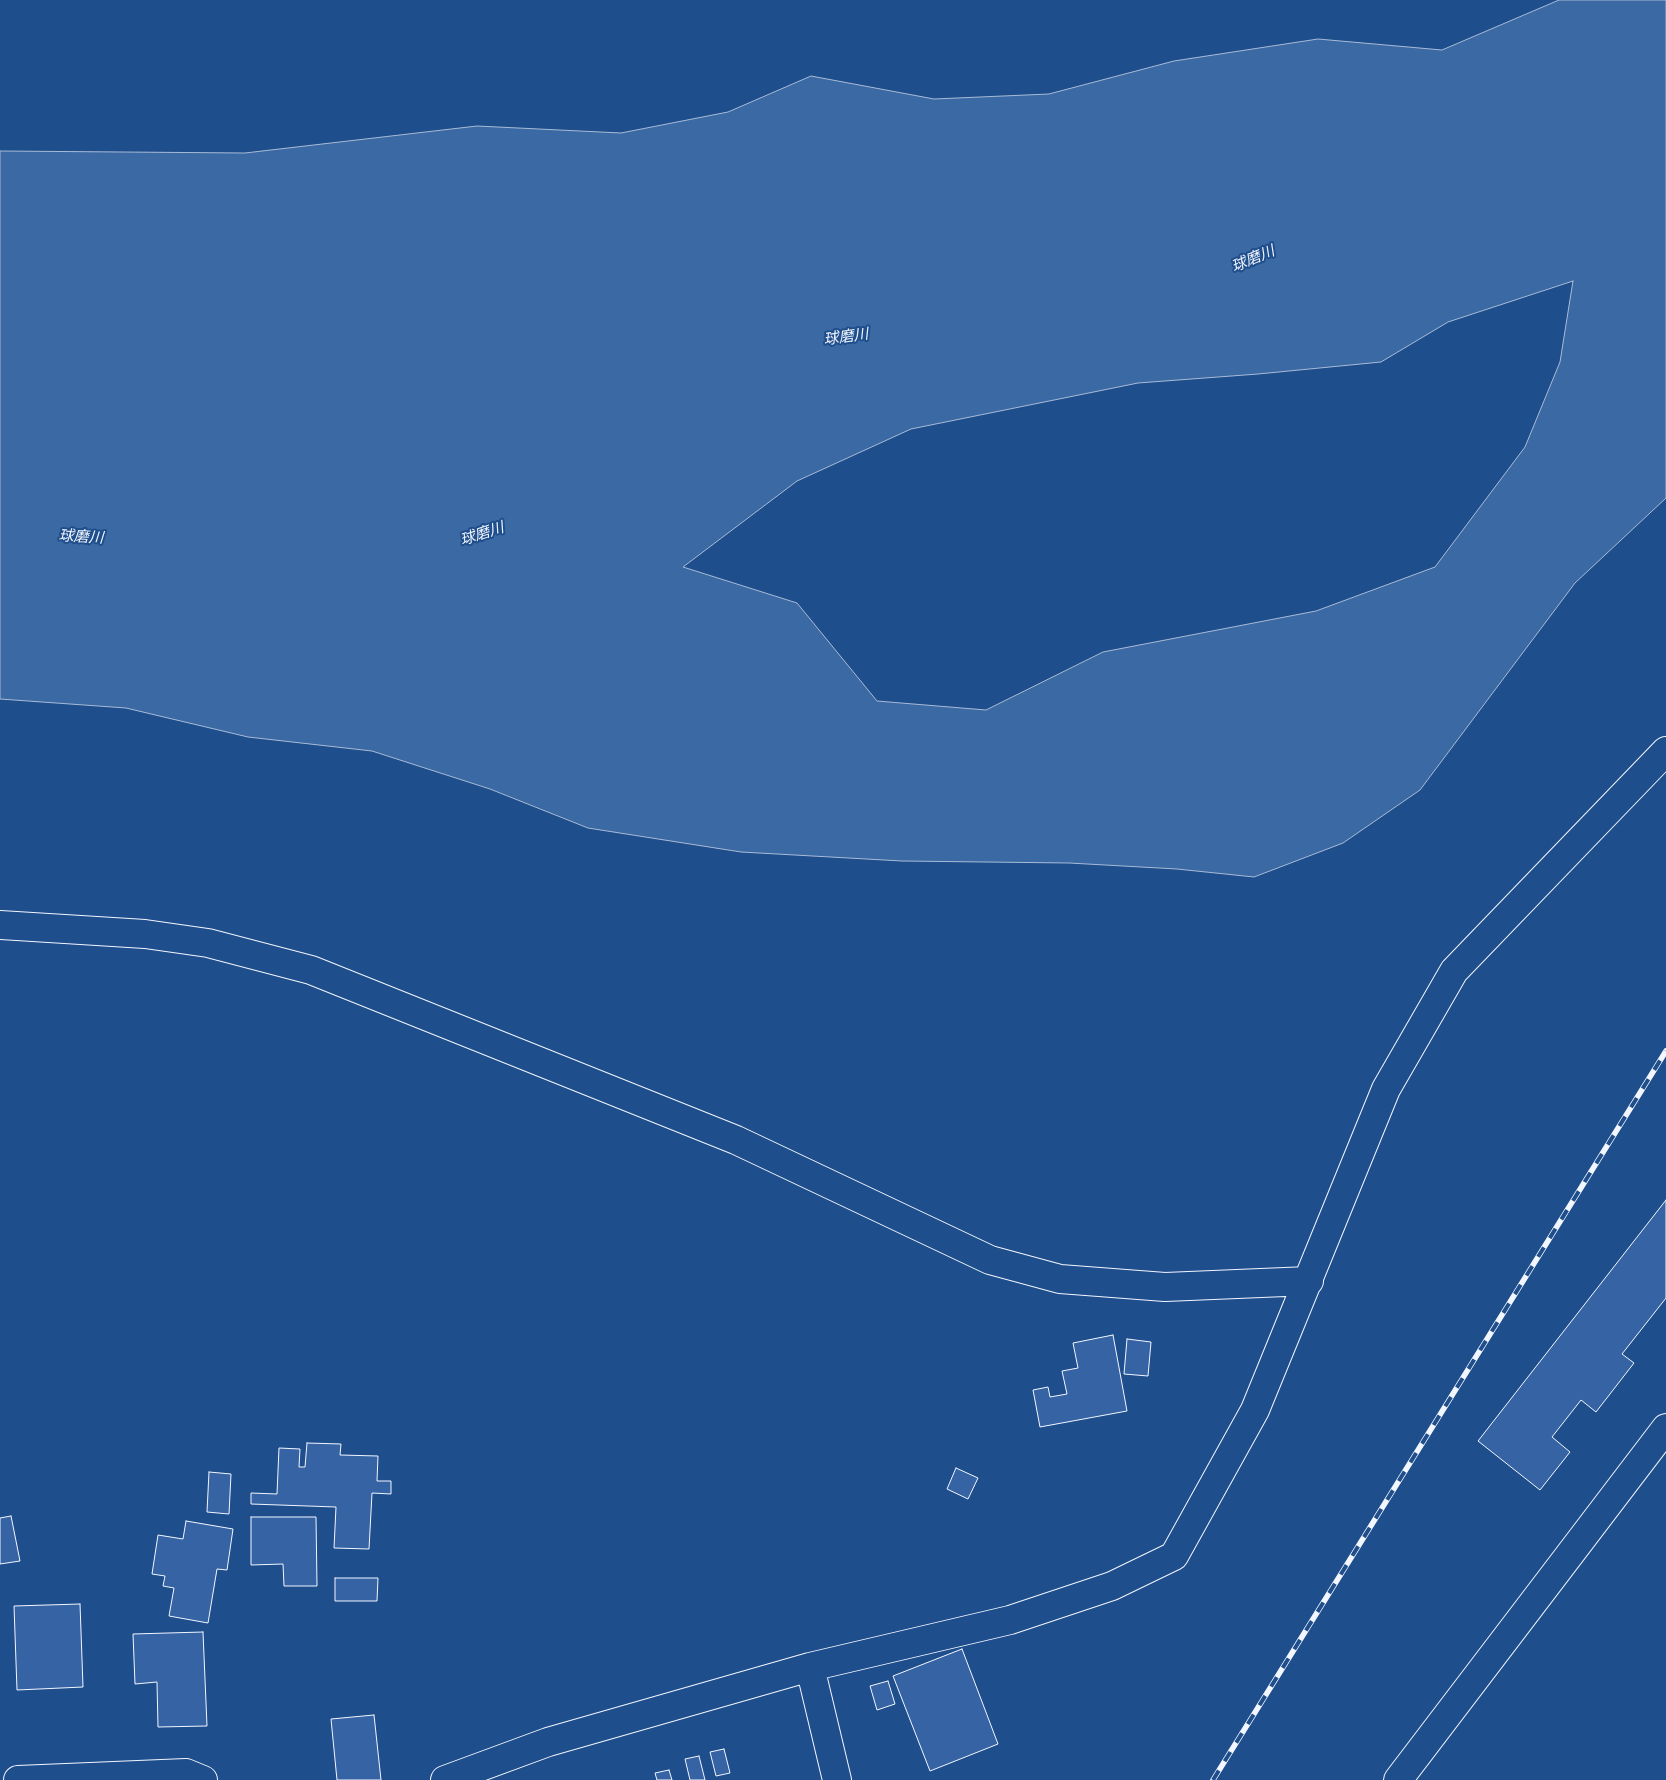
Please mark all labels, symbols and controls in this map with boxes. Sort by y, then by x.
water label: 球磨川 [1229,242,1277,276]
water label: 球磨川 [822,325,870,349]
water label: 球磨川 [458,518,506,550]
water label: 球磨川 [58,527,104,547]

